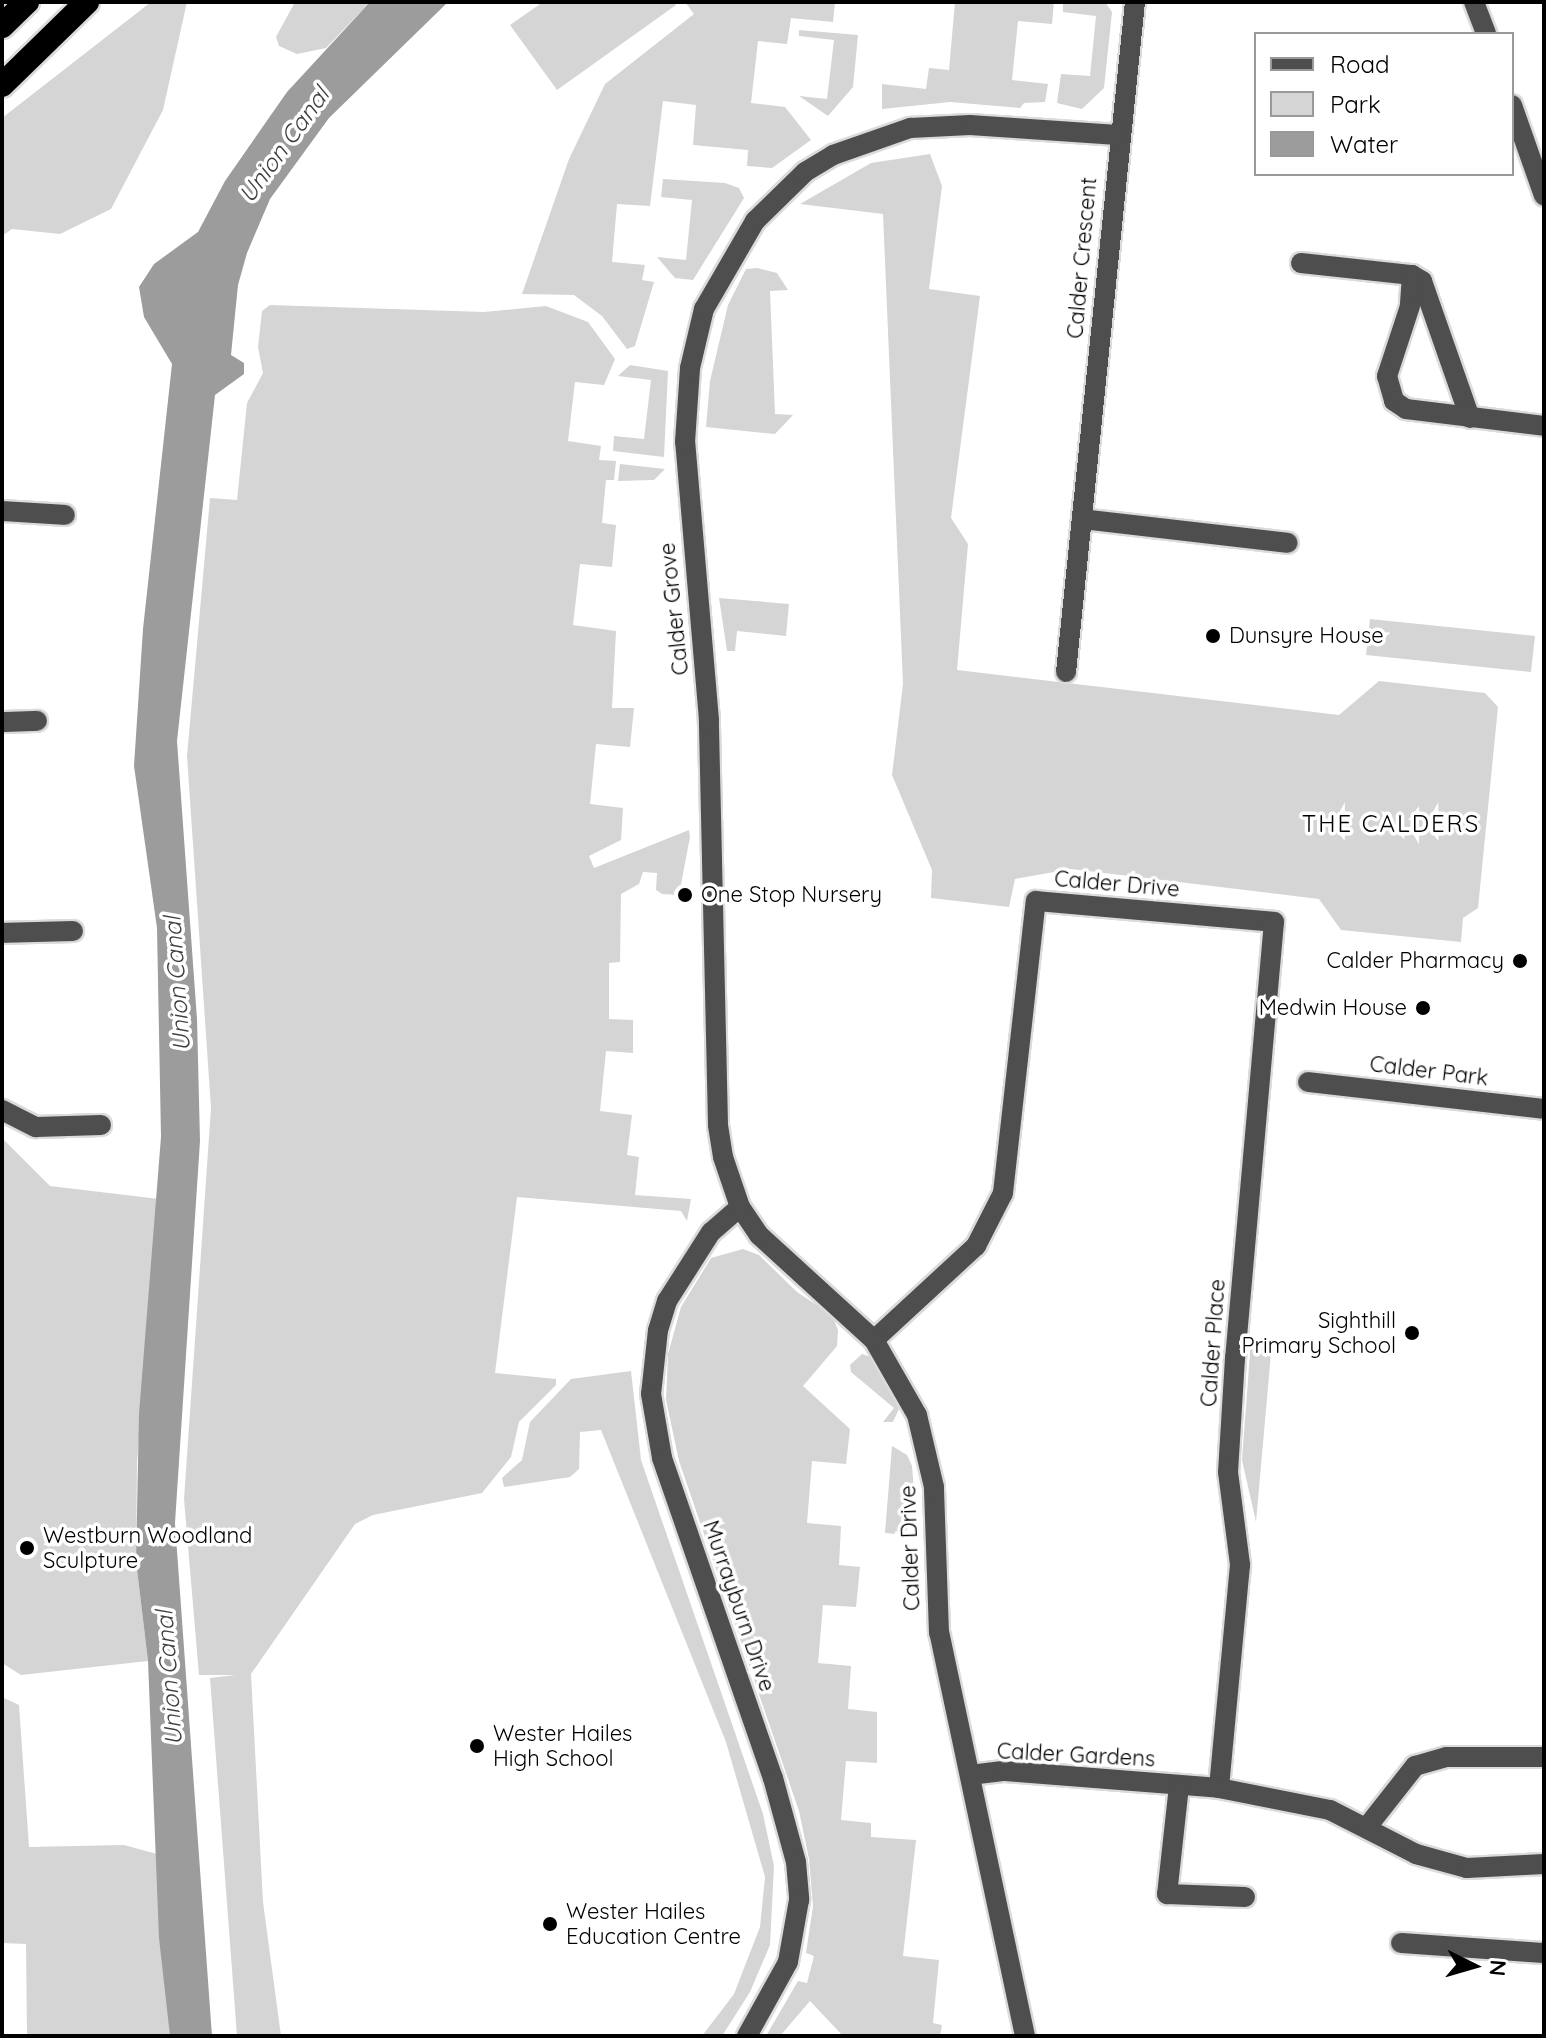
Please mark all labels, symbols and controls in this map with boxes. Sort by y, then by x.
legend [1254,32,1514,176]
text: Road [1330,49,1390,79]
water label: Union Canal [233,82,335,208]
text: Park [1330,89,1381,119]
text: Water [1330,129,1398,159]
street label: Calder Crescent [1062,176,1102,340]
street label: Calder Grove [654,541,694,677]
place label: Dunsyre House [1229,623,1384,649]
marker: Dunsyre House [1204,627,1222,645]
district label: THE CALDERS [1302,810,1480,838]
street label: Calder Drive [1053,865,1181,903]
place label: One Stop Nursery [701,882,882,908]
marker: One Stop Nursery [676,886,694,904]
water label: Union Canal [158,916,196,1052]
place label: Calder Pharmacy [1327,948,1504,974]
marker: Calder Pharmacy [1511,952,1529,970]
place label: Medwin House [1259,995,1407,1021]
marker: Medwin House [1414,999,1432,1017]
street label: Calder Park [1368,1051,1490,1091]
street label: Calder Place [1195,1278,1231,1408]
place label: Sighthill Primary School [1241,1307,1396,1358]
marker: Sighthill Primary School [1403,1324,1421,1342]
street label: Calder Drive [895,1485,925,1611]
street label: Murrayburn Drive [697,1517,781,1695]
place label: Westburn Woodland Sculpture [43,1522,252,1574]
marker: Westburn Woodland Sculpture [18,1539,36,1557]
water label: Union Canal [150,1610,188,1746]
place label: Wester Hailes High School [493,1720,632,1772]
marker: Wester Hailes High School [468,1737,486,1755]
street label: Calder Gardens [996,1738,1156,1772]
place label: Wester Hailes Education Centre [566,1898,741,1950]
marker: Wester Hailes Education Centre [541,1915,559,1933]
north arrow [1434,1926,1514,2006]
text: N [1483,1959,1513,1977]

